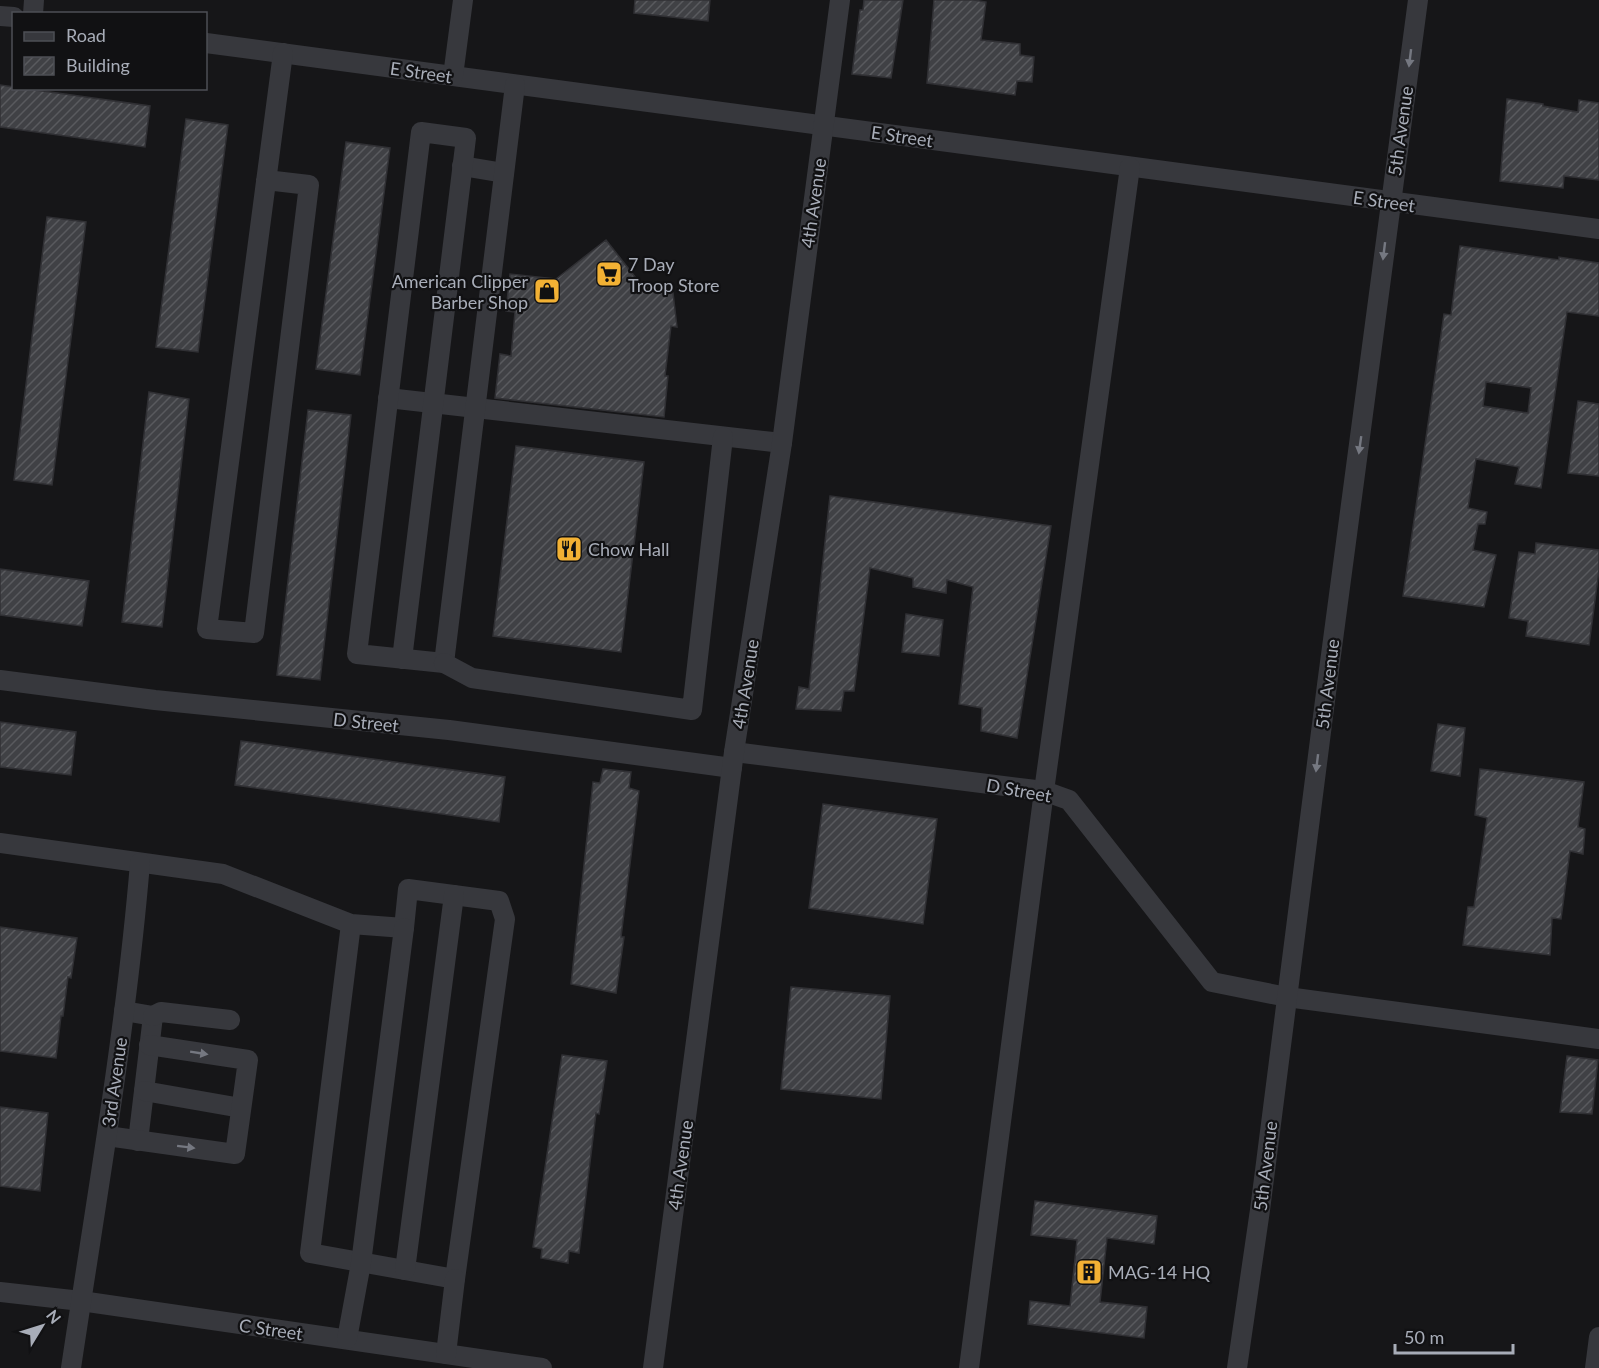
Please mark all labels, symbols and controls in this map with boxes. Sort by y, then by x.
legend [12,12,207,90]
text: Road [66,24,106,46]
one-way arrow [1405,49,1415,68]
text: Building [66,54,130,76]
street label: E Street [389,57,454,87]
street label: 5th Avenue [1383,85,1417,177]
street label: E Street [870,121,935,151]
street label: 4th Avenue [796,157,830,249]
street label: E Street [1352,186,1417,216]
one-way arrow [1379,242,1389,261]
place label: 7 Day Troop Store [628,253,720,296]
supermarket icon: 7 Day Troop Store [594,259,624,289]
place label: American Clipper Barber Shop [392,270,528,313]
shop icon: American Clipper Barber Shop [532,276,562,306]
one-way arrow [1355,435,1364,454]
restaurant icon: Chow Hall [554,534,584,564]
place label: Chow Hall [588,538,669,560]
street label: 4th Avenue [727,638,763,730]
street label: 5th Avenue [1311,638,1343,730]
street label: D Street [332,708,400,736]
one-way arrow [1312,753,1322,772]
street label: D Street [985,773,1054,807]
street label: 3rd Avenue [97,1036,131,1128]
one-way arrow [189,1048,208,1057]
street label: 4th Avenue [663,1119,697,1211]
street label: 5th Avenue [1249,1120,1281,1212]
one-way arrow [177,1143,196,1152]
building icon: MAG-14 HQ [1074,1257,1104,1287]
place label: MAG-14 HQ [1108,1261,1211,1283]
north arrow [12,1296,72,1356]
text: N [43,1306,65,1327]
street label: C Street [238,1314,305,1344]
scale bar [1395,1317,1514,1355]
text: 50 m [1404,1326,1444,1348]

